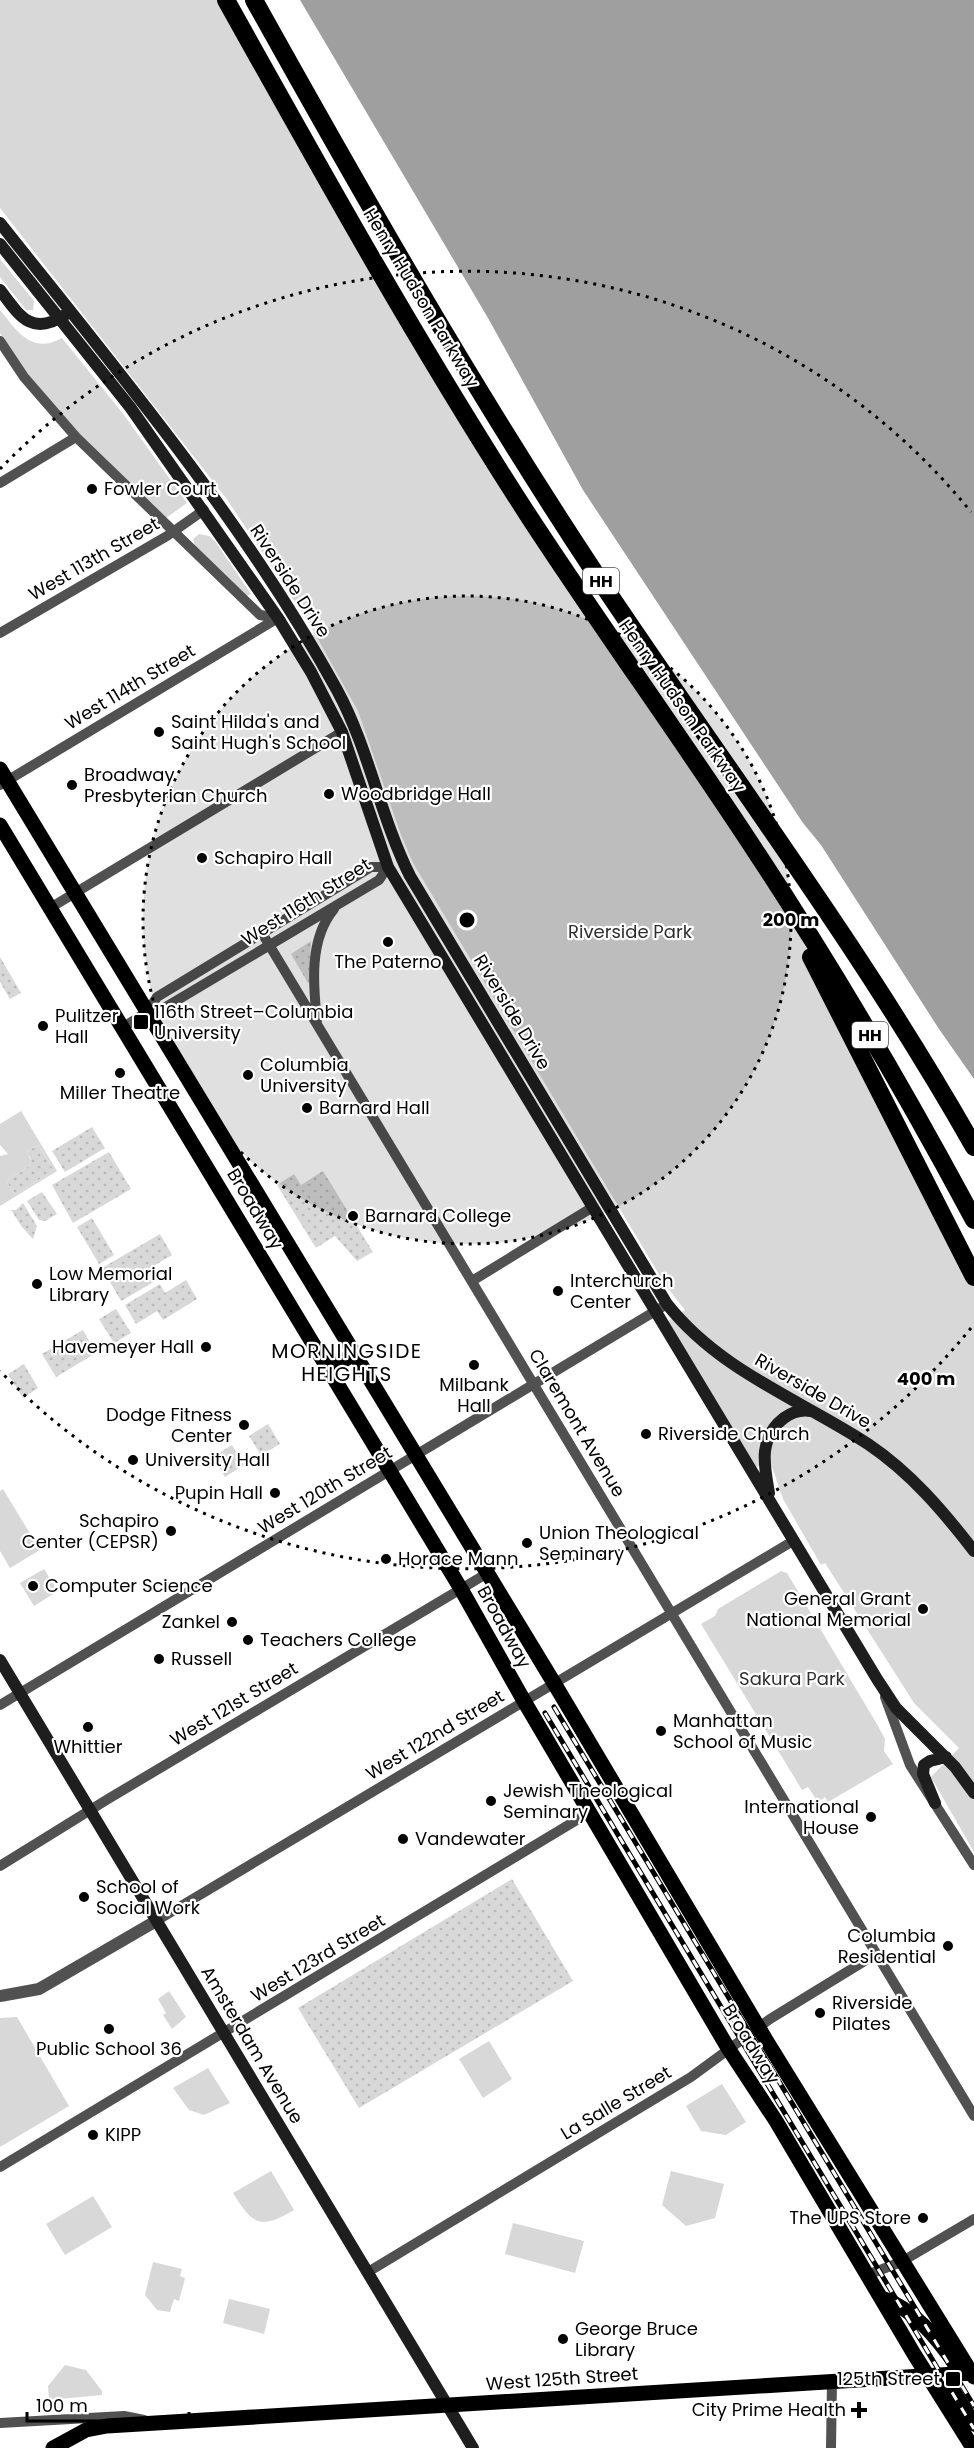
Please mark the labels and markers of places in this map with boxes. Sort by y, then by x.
place label: Fowler Court [104,476,217,501]
marker: Fowler Court [85,482,99,496]
place label: Saint Hilda's and Saint Hugh's School [171,709,346,755]
marker: Saint Hilda's and Saint Hugh's School [152,725,166,739]
place label: Broadway Presbyterian Church [84,762,267,808]
marker: Broadway Presbyterian Church [65,778,79,792]
place label: Woodbridge Hall [341,781,491,806]
marker: Woodbridge Hall [322,787,336,801]
place label: Schapiro Hall [214,845,332,870]
marker: Schapiro Hall [195,851,209,865]
centre of rings [457,910,477,930]
marker: The Paterno [381,935,395,949]
place label: The Paterno [334,949,442,974]
place label: 116th Street–Columbia University [154,999,353,1045]
place label: Pulitzer Hall [55,1003,119,1049]
marker: 116th Street–Columbia University [132,1013,150,1031]
marker: Pulitzer Hall [36,1019,50,1033]
place label: Columbia University [260,1052,349,1098]
marker: Miller Theatre [113,1066,127,1080]
marker: Columbia University [241,1068,255,1082]
place label: Miller Theatre [60,1080,180,1105]
place label: Barnard Hall [319,1095,430,1120]
marker: Barnard Hall [300,1101,314,1115]
place label: Barnard College [365,1203,511,1228]
marker: Barnard College [346,1209,360,1223]
place label: Low Memorial Library [49,1261,172,1307]
place label: Interchurch Center [570,1268,674,1314]
marker: Low Memorial Library [30,1277,44,1291]
marker: Interchurch Center [551,1284,565,1298]
place label: Havemeyer Hall [52,1334,194,1359]
marker: Havemeyer Hall [199,1340,213,1354]
marker: Milbank Hall [467,1358,481,1372]
place label: Milbank Hall [439,1372,509,1418]
place label: Dodge Fitness Center [106,1402,232,1448]
marker: Dodge Fitness Center [237,1418,251,1432]
place label: Riverside Church [658,1421,809,1446]
marker: Riverside Church [639,1427,653,1441]
place label: University Hall [145,1447,270,1472]
marker: University Hall [126,1453,140,1467]
place label: Pupin Hall [175,1480,263,1505]
marker: Pupin Hall [268,1486,282,1500]
place label: Schapiro Center (CEPSR) [22,1508,159,1554]
place label: Union Theological Seminary [539,1520,699,1566]
marker: Schapiro Center (CEPSR) [164,1524,178,1538]
marker: Union Theological Seminary [520,1536,534,1550]
place label: Horace Mann [398,1546,518,1571]
marker: Horace Mann [379,1552,393,1566]
place label: Computer Science [45,1573,213,1598]
marker: Computer Science [26,1579,40,1593]
place label: General Grant National Memorial [746,1586,911,1632]
marker: General Grant National Memorial [916,1602,930,1616]
place label: Zankel [162,1609,220,1634]
marker: Zankel [225,1615,239,1629]
place label: Teachers College [260,1627,416,1652]
marker: Teachers College [241,1633,255,1647]
place label: Russell [171,1646,232,1671]
marker: Russell [152,1652,166,1666]
place label: Manhattan School of Music [673,1708,812,1754]
marker: Whittier [81,1720,95,1734]
marker: Manhattan School of Music [654,1724,668,1738]
place label: Whittier [54,1734,123,1759]
place label: Jewish Theological Seminary [503,1778,673,1824]
marker: Jewish Theological Seminary [484,1794,498,1808]
place label: International House [744,1794,859,1840]
marker: International House [864,1810,878,1824]
place label: Vandewater [415,1826,526,1851]
marker: Vandewater [396,1832,410,1846]
place label: School of Social Work [96,1874,201,1920]
marker: School of Social Work [77,1890,91,1904]
place label: Columbia Residential [838,1923,936,1969]
marker: Columbia Residential [941,1939,955,1953]
place label: Riverside Pilates [832,1990,913,2036]
marker: Riverside Pilates [813,2006,827,2020]
marker: Public School 36 [102,2022,116,2036]
place label: Public School 36 [36,2036,182,2061]
place label: KIPP [105,2122,141,2147]
marker: KIPP [86,2128,100,2142]
place label: The UPS Store [789,2205,911,2230]
marker: The UPS Store [916,2211,930,2225]
place label: George Bruce Library [575,2316,698,2362]
marker: George Bruce Library [556,2332,570,2346]
place label: 125th Street [837,2366,940,2391]
marker: 125th Street [944,2370,962,2388]
place label: City Prime Health [692,2397,846,2422]
marker: City Prime Health [850,2401,868,2419]

